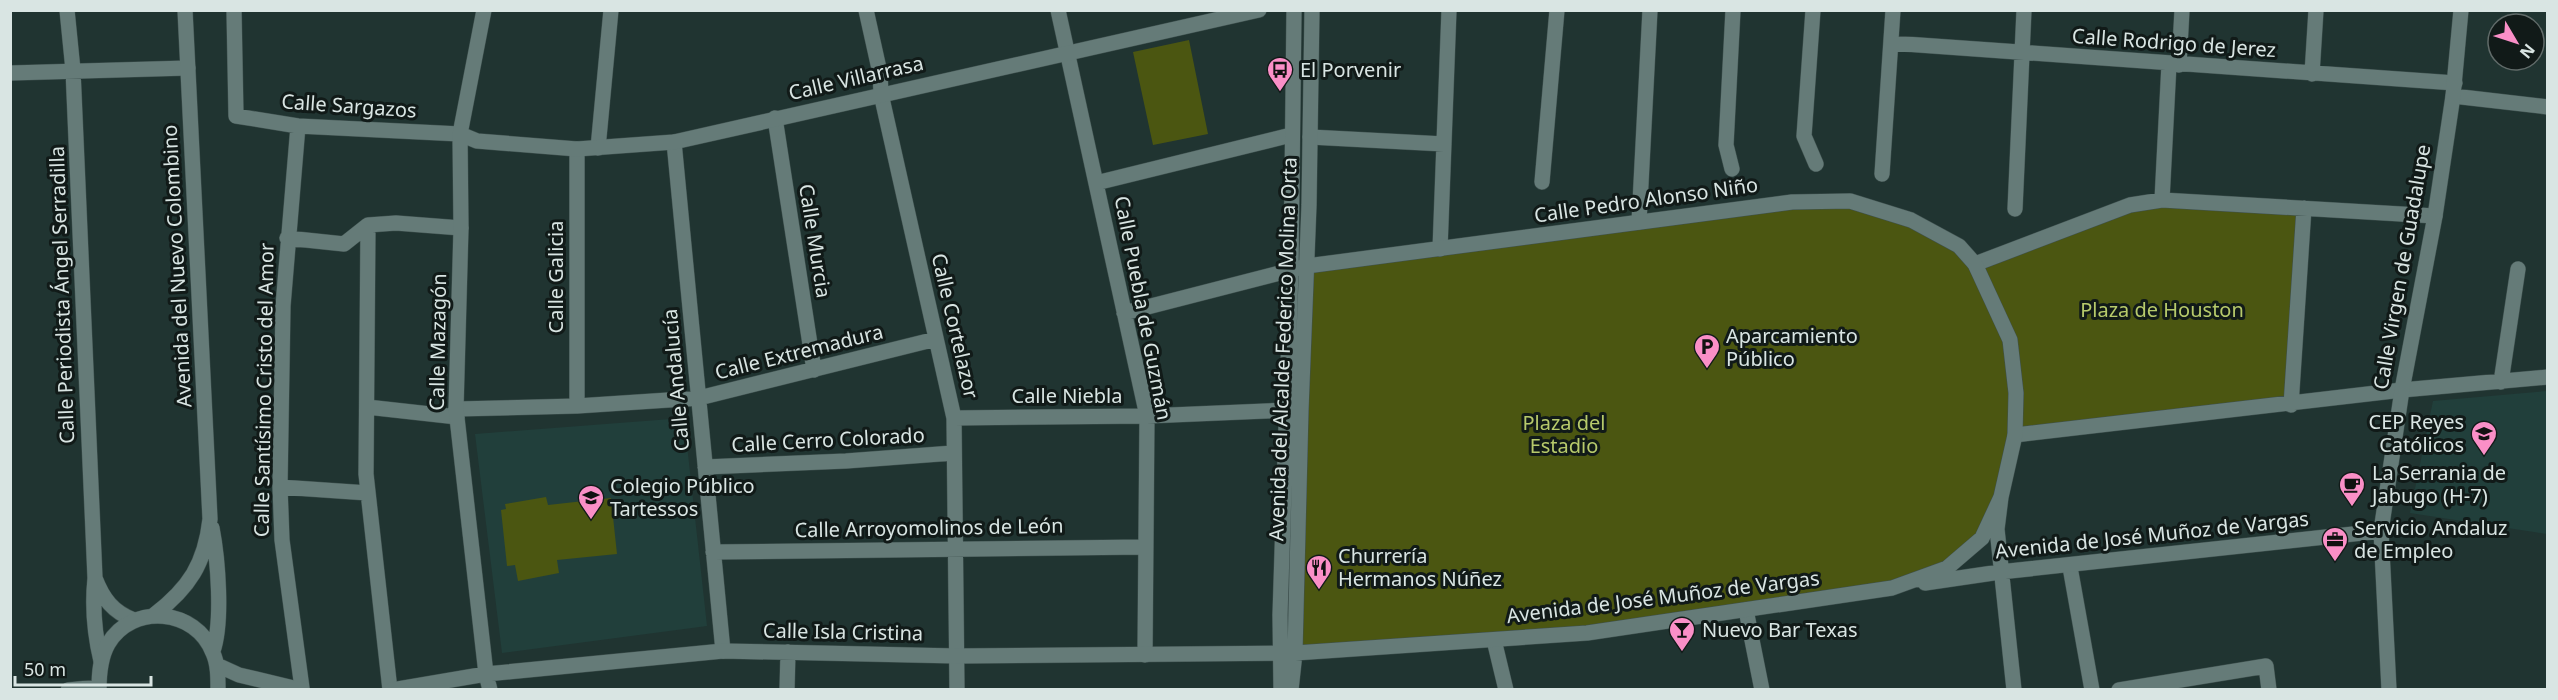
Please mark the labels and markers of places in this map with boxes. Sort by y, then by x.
bus stop icon: El Porvenir [1265,55,1295,93]
place label: El Porvenir [1300,56,1401,83]
place label: Aparcamiento Público [1726,322,1858,372]
parking icon: Aparcamiento Público [1692,332,1722,370]
place label: CEP Reyes Católicos [2369,408,2464,458]
school or university icon: CEP Reyes Católicos [2469,419,2499,457]
place label: La Serrania de Jabugo (H-7) [2370,459,2506,509]
cafe icon: La Serrania de Jabugo (H-7) [2337,470,2367,508]
place label: Colegio Público Tartessos [610,472,755,522]
school or university icon: Colegio Público Tartessos [576,483,606,521]
place label: Servicio Andaluz de Empleo [2354,514,2507,564]
office icon: Servicio Andaluz de Empleo [2320,525,2350,563]
place label: Churrería Hermanos Núñez [1338,542,1502,592]
restaurant icon: Churrería Hermanos Núñez [1304,553,1334,591]
bar icon: Nuevo Bar Texas [1667,615,1697,653]
place label: Nuevo Bar Texas [1702,616,1858,643]

